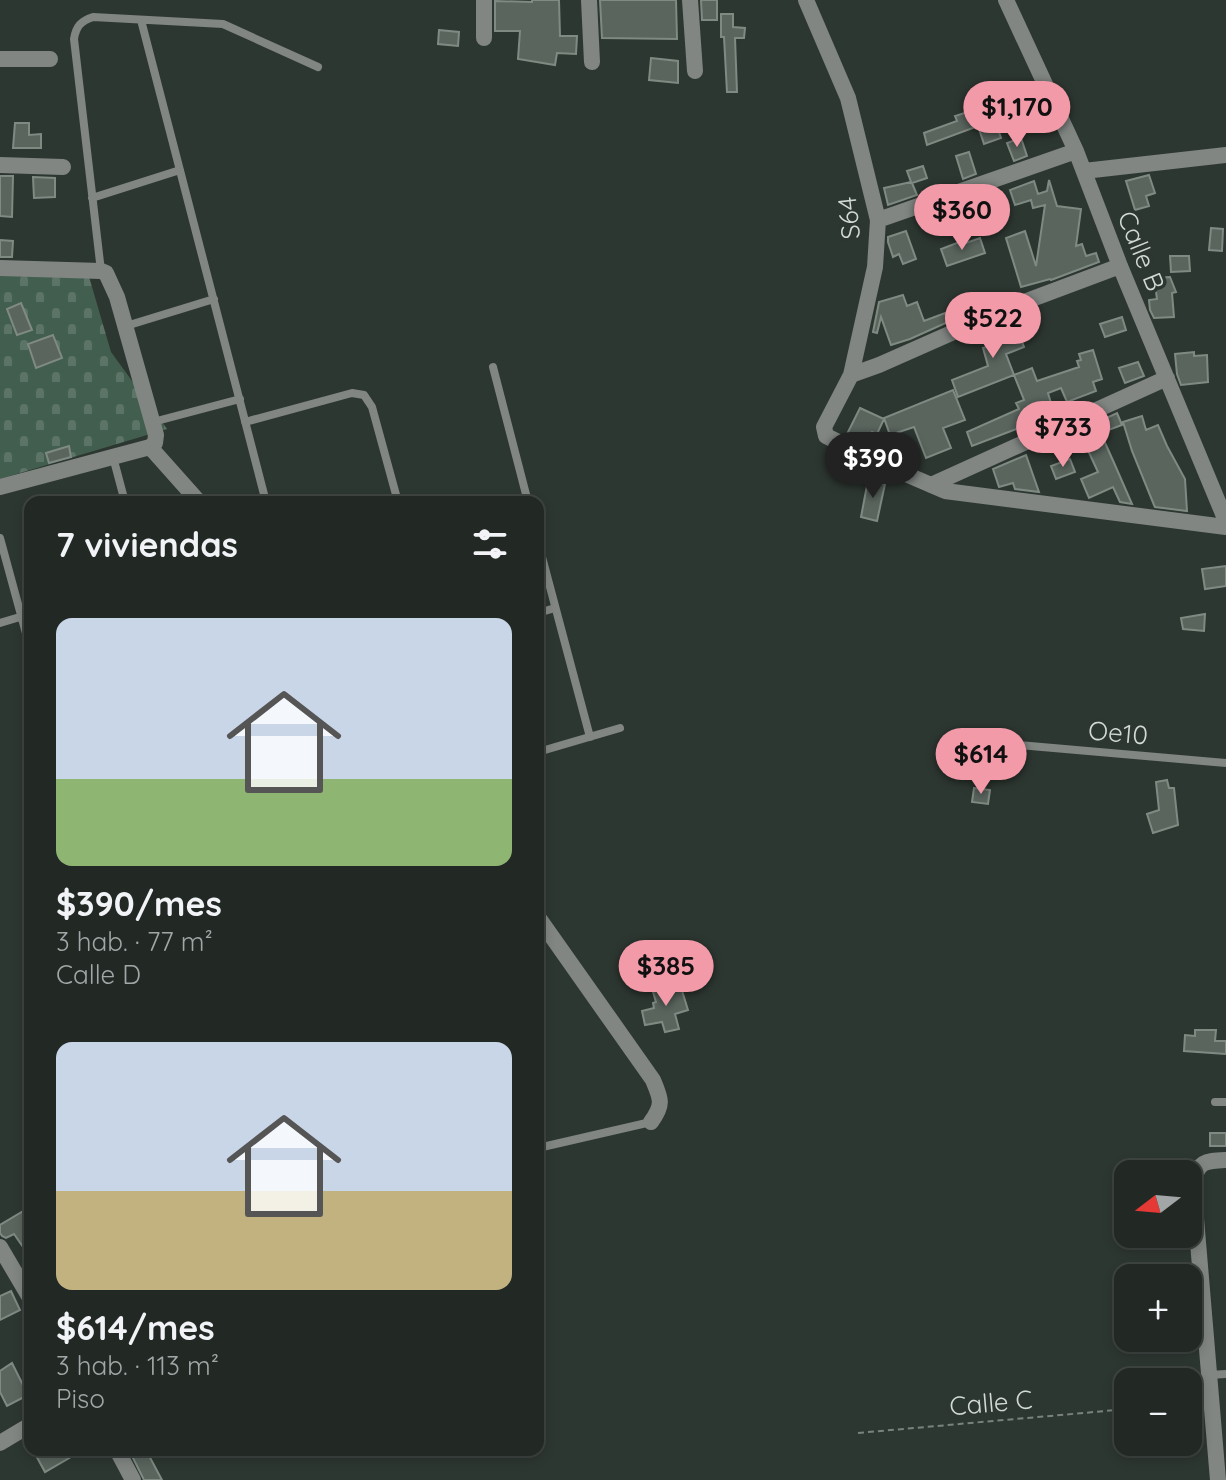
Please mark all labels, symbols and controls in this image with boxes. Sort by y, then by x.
pin: $1,170 [952,81,1082,149]
text: $1,170 [981,90,1053,123]
pin: $360 [915,184,1009,252]
text: $360 [932,193,992,226]
street label: S64 [830,195,867,241]
street label: Calle B [1111,206,1172,296]
pin: $522 [946,292,1040,360]
text: $522 [963,301,1023,334]
pin: $733 [1016,401,1110,469]
text: $733 [1034,410,1092,443]
pin: $390 [826,432,920,500]
text: $390 [843,441,903,474]
icon: filters [468,522,512,566]
text: 7 viviendas [56,523,238,566]
icon: home [212,670,356,814]
street label: Oe10 [1087,713,1149,752]
pin: $614 [934,728,1028,796]
text: $614 [954,737,1008,770]
text: $390/mes [56,882,222,925]
text: 3 hab. · 77 m² [56,925,213,958]
pin: $385 [619,940,713,1008]
text: $385 [637,949,695,982]
text: Calle D [56,958,141,991]
icon: home [212,1094,356,1238]
north arrow [1114,1160,1202,1248]
map controls [1114,1160,1202,1456]
button: + [1114,1264,1202,1352]
text: $614/mes [56,1306,215,1349]
text: 3 hab. · 113 m² [56,1349,219,1382]
button: − [1114,1368,1202,1456]
text: Piso [56,1382,105,1415]
street label: Calle C [948,1382,1034,1423]

